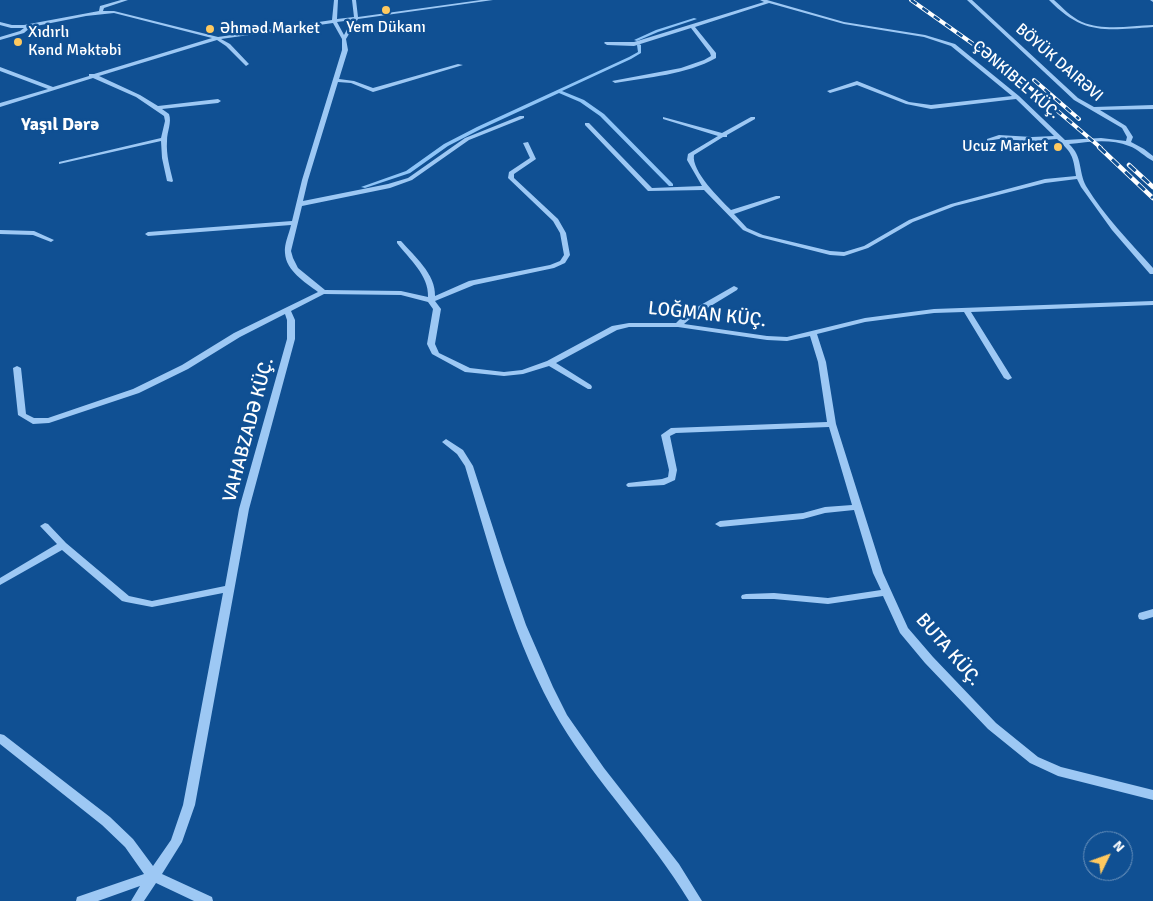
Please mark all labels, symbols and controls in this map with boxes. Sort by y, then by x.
marker: Yem Dükanı [380,4,392,16]
place label: Yem Dükanı [346,18,426,38]
place label: Əhməd Market [220,19,320,39]
street label: BÖYÜK DAIRƏVI [1011,20,1107,106]
place label: Xıdırlı Kənd Məktəbi [28,23,122,61]
marker: Əhməd Market [204,23,216,35]
marker: Xıdırlı Kənd Məktəbi [12,36,24,48]
street label: ÇƏNKIBEL KÜÇ. [968,37,1064,123]
district label: Yaşıl Dərə [21,114,99,136]
place label: Ucuz Market [962,137,1048,157]
marker: Ucuz Market [1052,141,1064,153]
street label: LOĞMAN KÜÇ. [647,297,767,333]
street label: VAHABZADƏ KÜÇ. [219,355,279,505]
street label: BUTA KÜÇ. [910,609,986,691]
north arrow [1083,831,1133,881]
text: N [1109,837,1128,856]

